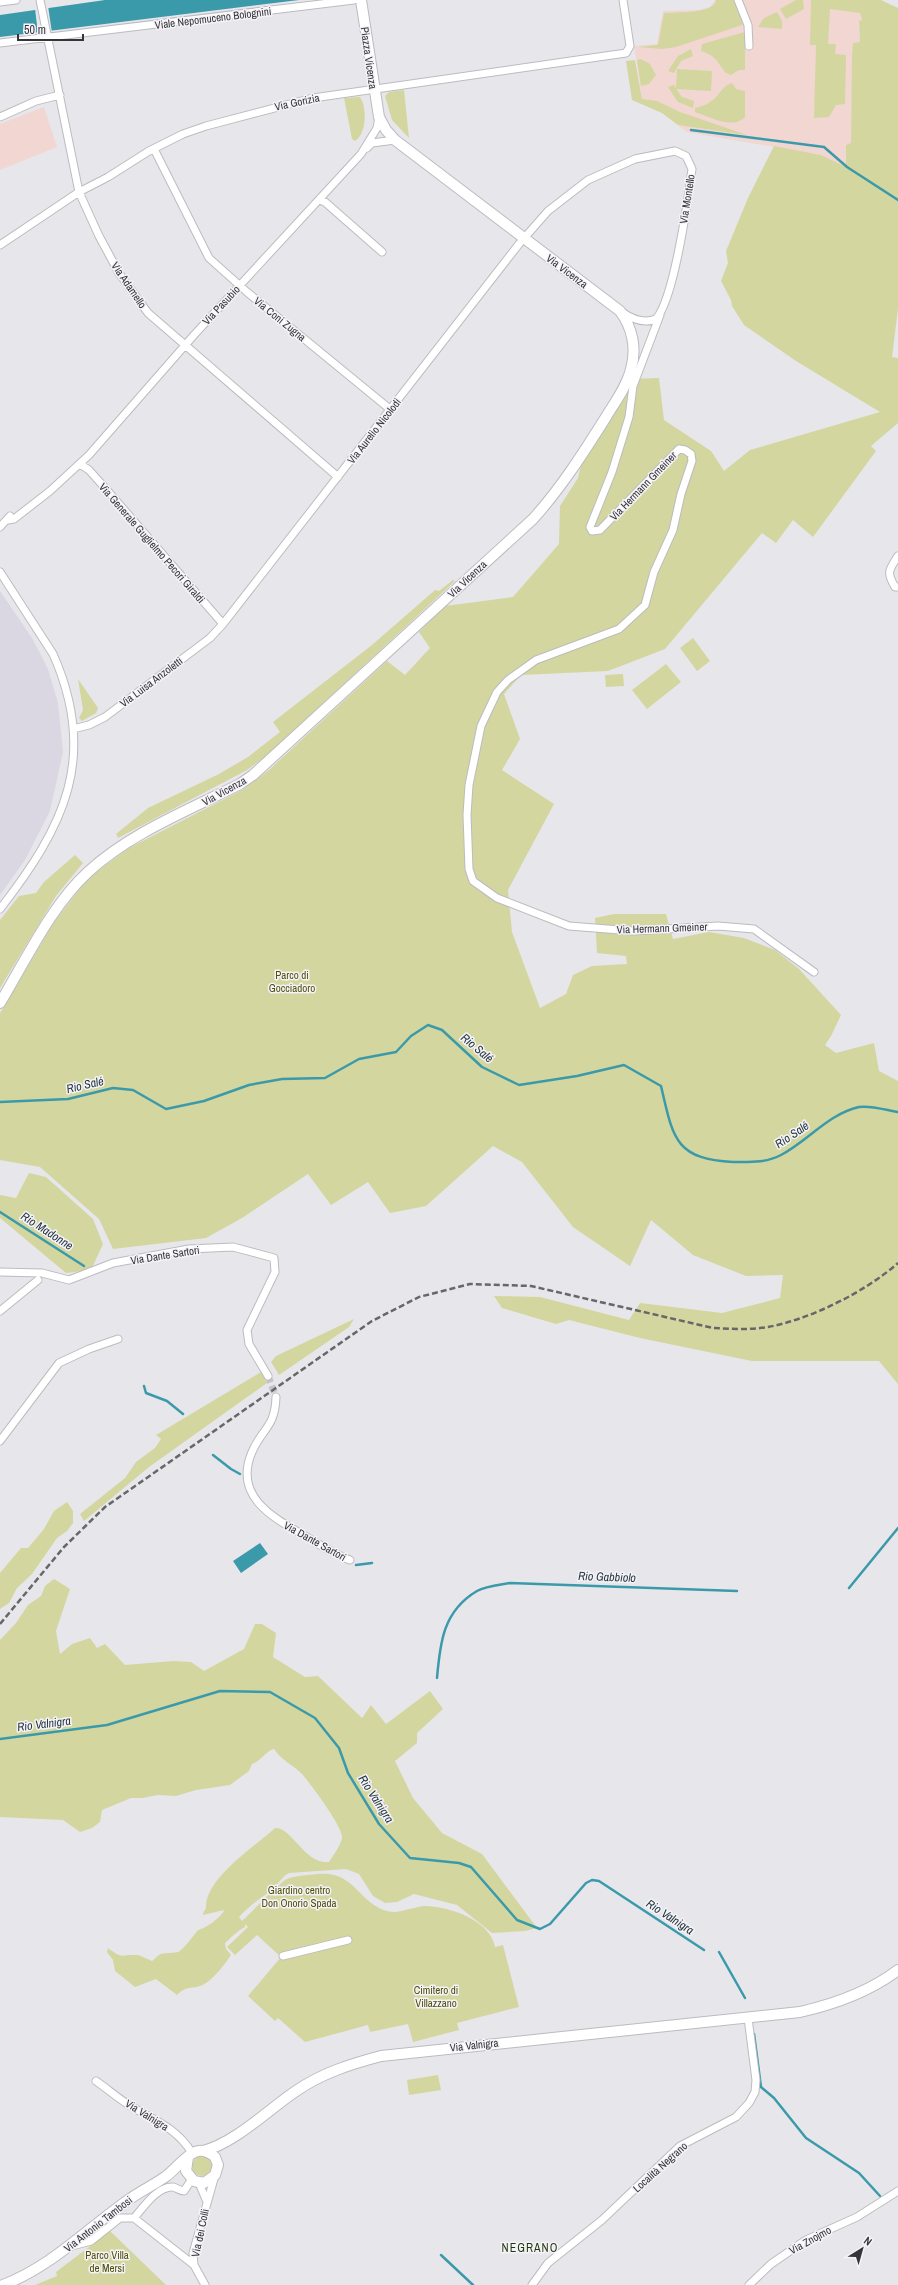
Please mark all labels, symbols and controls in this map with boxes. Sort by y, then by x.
street label: Viale Nepomuceno Bolognini [154,4,272,32]
scale bar [18,16,83,42]
text: 50 m [24,22,46,38]
street label: Piazza Vicenza [358,26,380,90]
street label: Via Gorizia [273,90,321,114]
street label: Via Montello [676,173,698,225]
street label: Via Vicenza [543,251,591,291]
street label: Via Adamello [108,259,150,311]
street label: Via Pasubio [199,282,243,328]
street label: Via Coni Zugna [251,294,309,344]
street label: Via Aurelio Nicolodi [344,395,404,467]
street label: Via Hermann Gmeiner [606,449,680,523]
street label: Via Generale Guglielmo Pecori Giraldi [96,480,208,606]
street label: Via Vicenza [445,557,489,601]
street label: Via Luisa Anzoletti [117,654,185,710]
street label: Via Vicenza [199,773,249,809]
street label: Via Hermann Gmeiner [616,919,708,937]
park label: Parco di Gocciadoro [269,968,315,995]
water label: Rio Salé [457,1030,497,1067]
water label: Rio Salé [65,1073,106,1097]
water label: Rio Salé [772,1118,813,1152]
water label: Rio Madonne [18,1208,77,1254]
street label: Via Dante Sartori [130,1243,200,1267]
street label: Via Dante Sartori [281,1518,349,1564]
water label: Rio Gabbiolo [578,1568,637,1586]
water label: Rio Valnigra [16,1713,72,1735]
water label: Rio Valnigra [355,1772,398,1826]
park label: Giardino centro Don Onorio Spada [261,1883,337,1910]
water label: Rio Valnigra [643,1896,697,1939]
park label: Cimitero di Villazzano [414,1983,458,2010]
street label: Via Valnigra [449,2035,499,2055]
street label: Via Valnigra [123,2096,171,2134]
street label: Località Negrano [630,2139,690,2195]
street label: Via Antonio Tambosi [61,2193,135,2255]
street label: Via dei Colli [188,2208,212,2258]
street label: Via Znojmo [787,2223,833,2257]
north arrow [842,2229,882,2269]
text: N [861,2233,875,2249]
district label: NEGRANO [502,2240,558,2256]
park label: Parco Villa de Mersi [85,2248,129,2275]

